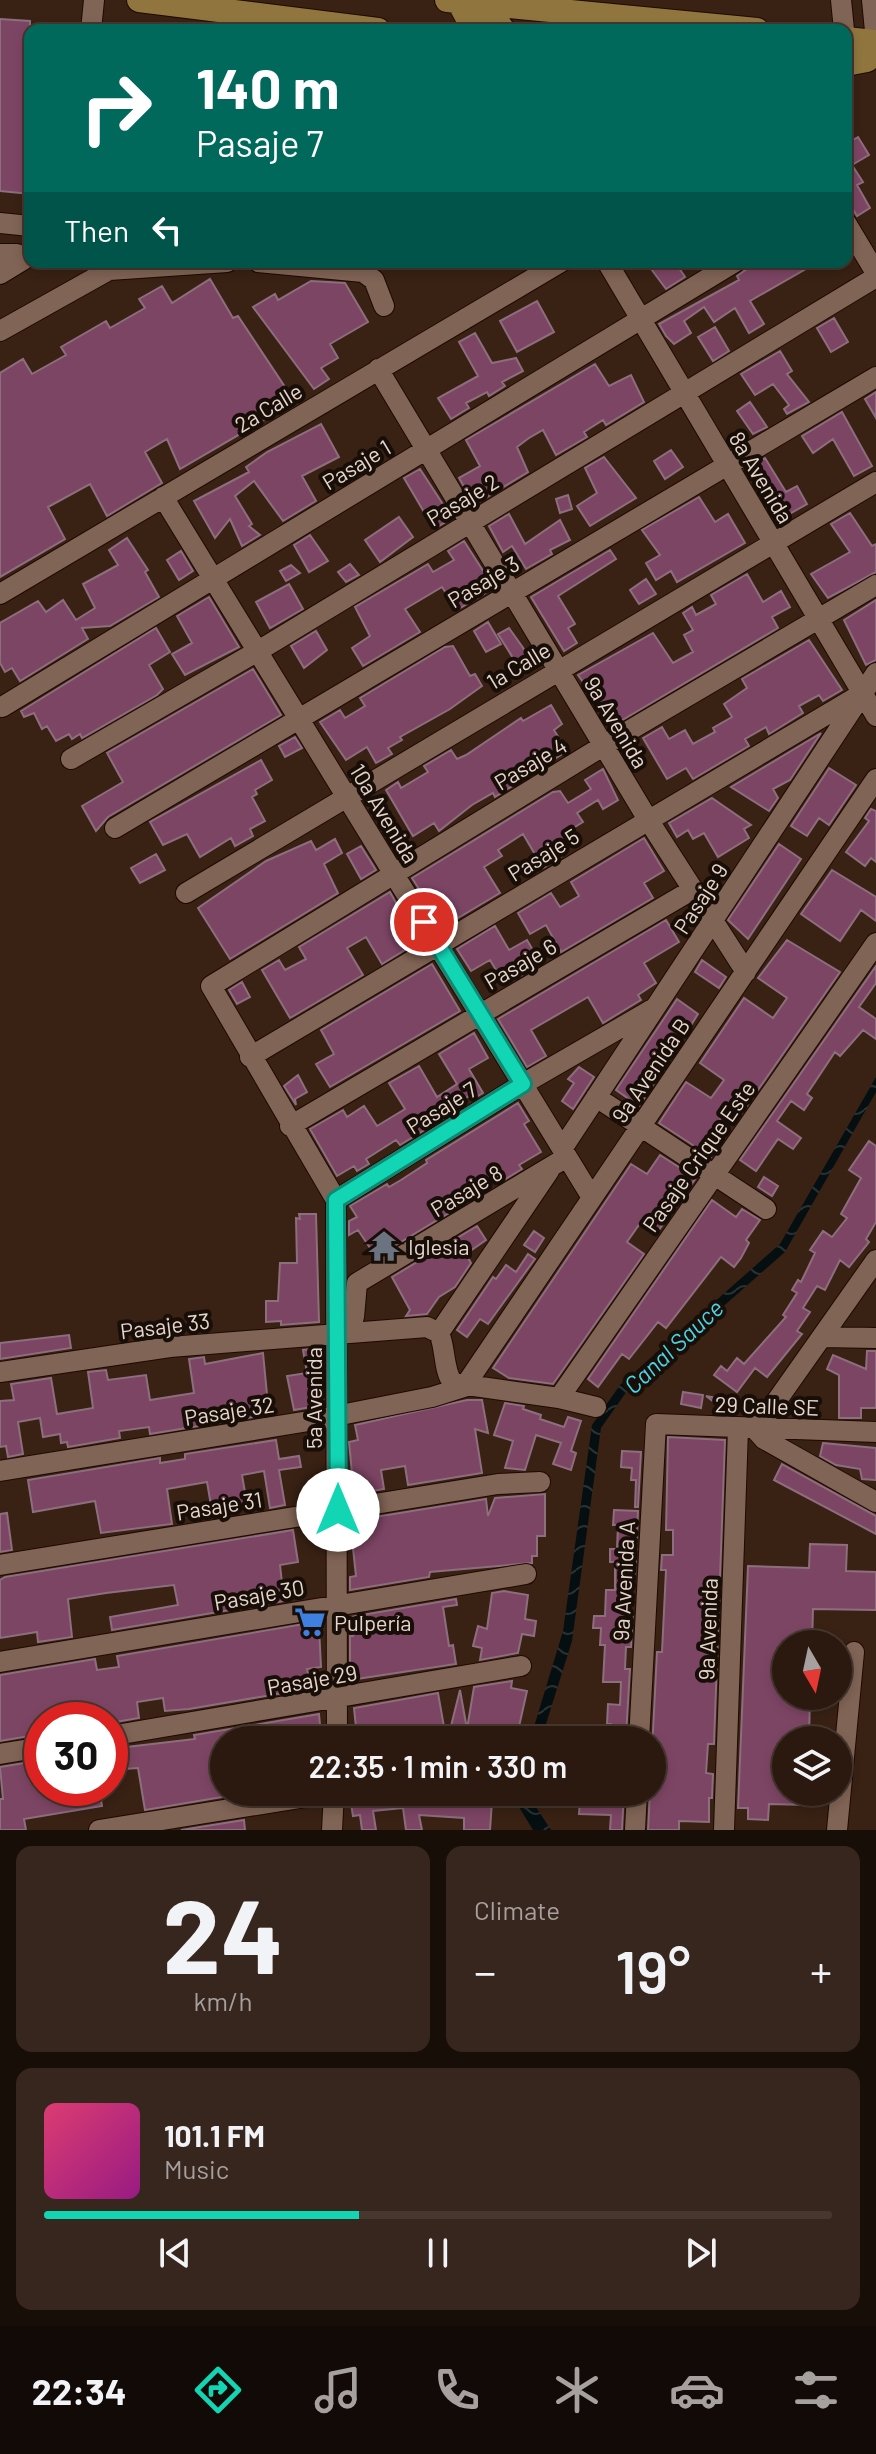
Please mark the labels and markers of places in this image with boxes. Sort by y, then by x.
pin [390,888,458,956]
temple icon: Iglesia [367,1229,401,1263]
place label: Iglesia [408,1233,470,1259]
supermarket icon: Pulpería [293,1605,327,1639]
place label: Pulpería [334,1609,412,1635]

